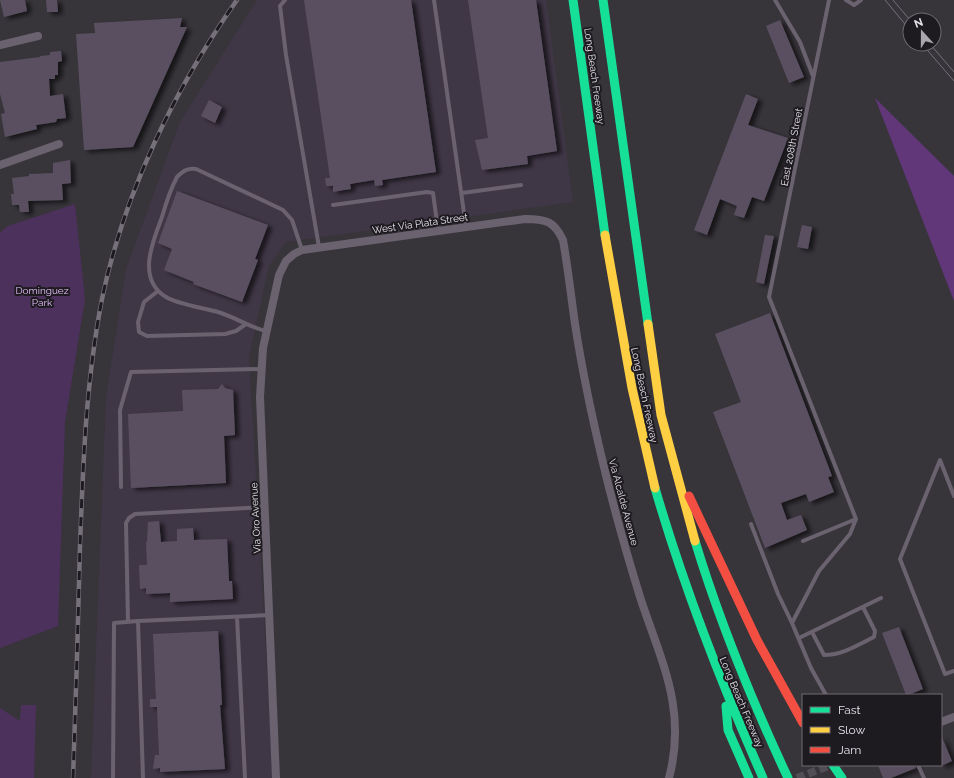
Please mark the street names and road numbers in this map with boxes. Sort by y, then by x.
street label: Long Beach Freeway [582,27,607,126]
street label: East 208th Street [779,107,805,187]
street label: West Via Plata Street [372,211,469,236]
street label: Long Beach Freeway [629,346,660,444]
street label: Via Alcalde Avenue [607,458,640,547]
street label: Via Oro Avenue [248,482,263,554]
street label: Long Beach Freeway [717,655,766,750]

